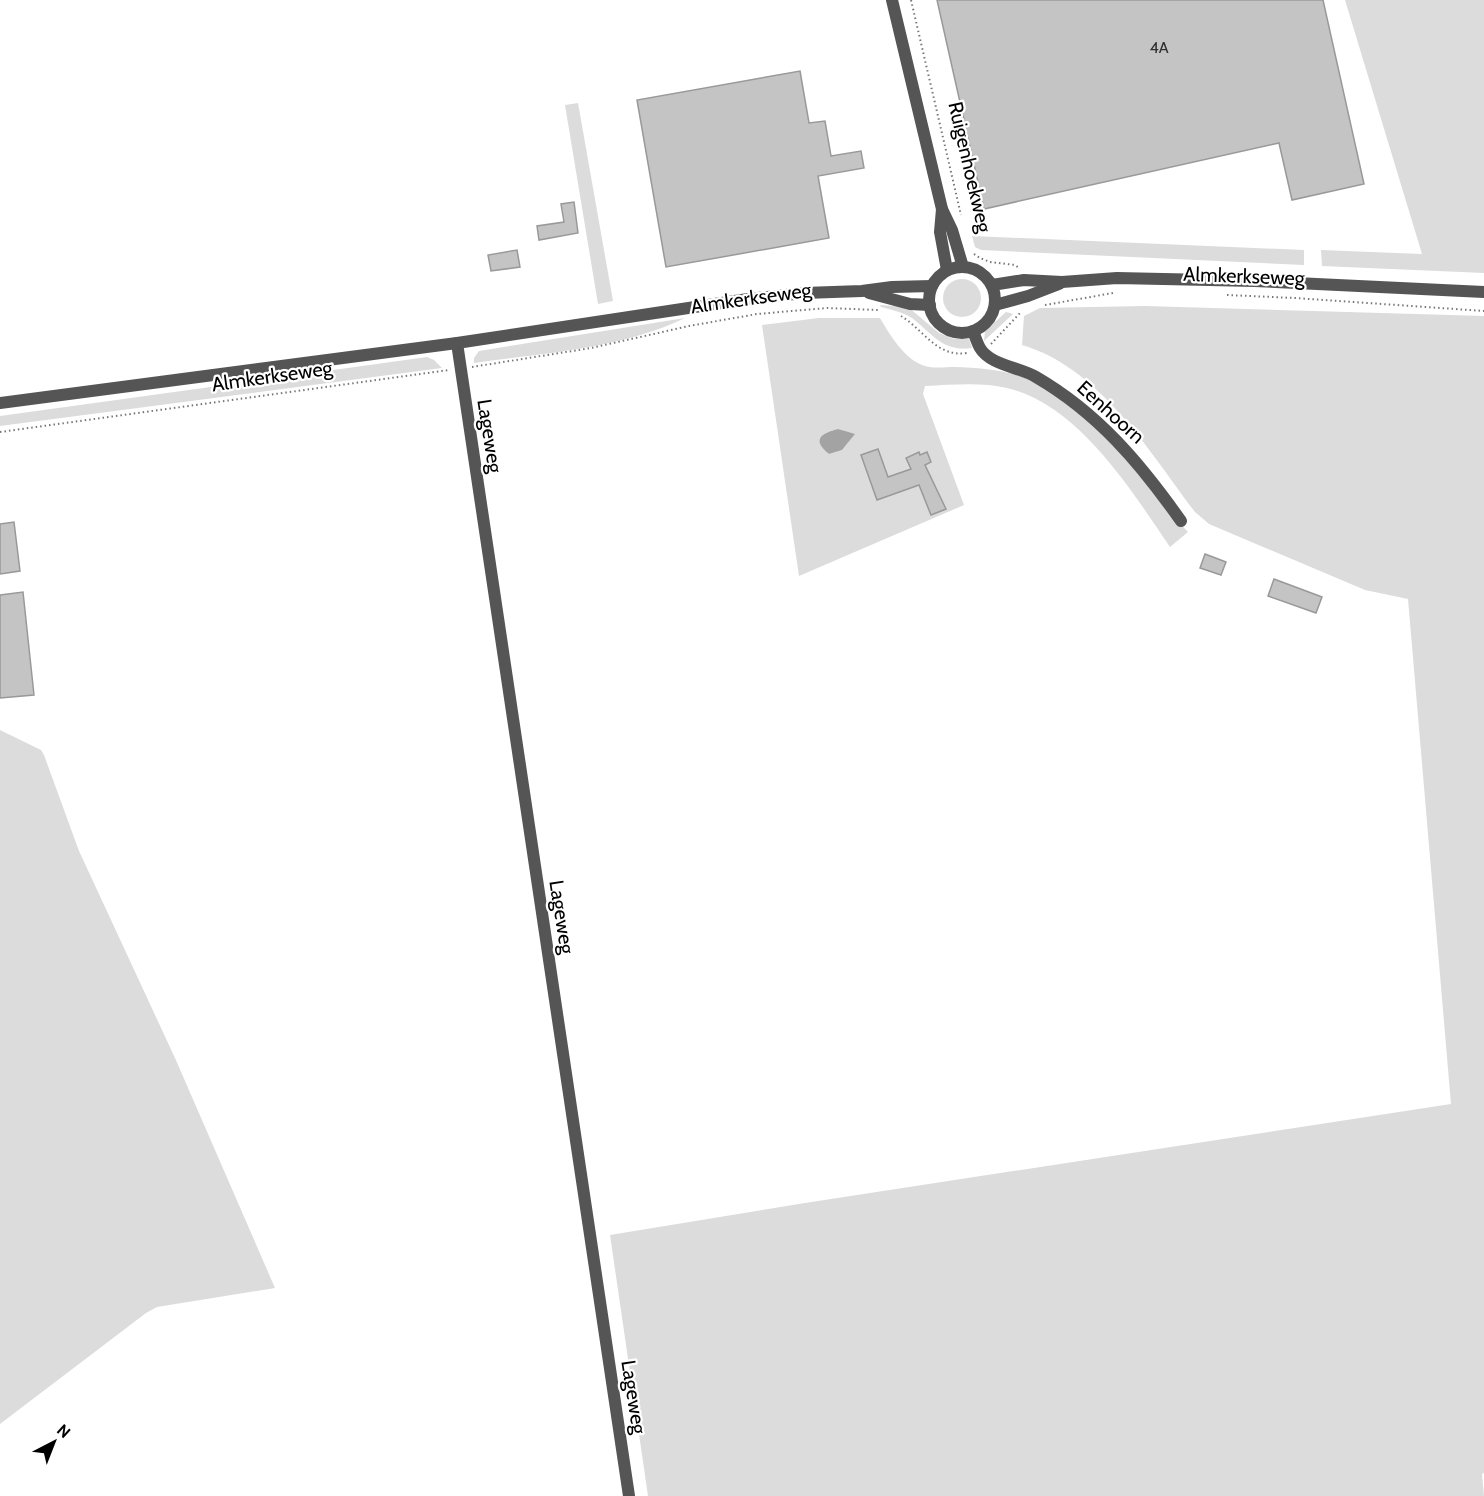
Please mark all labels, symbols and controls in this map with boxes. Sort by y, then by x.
house number: 4A [1149,38,1169,57]
street label: Ruigenhoekweg [943,99,997,236]
street label: Almkerkseweg [1183,262,1306,290]
street label: Almkerkseweg [689,278,814,318]
street label: Almkerkseweg [210,356,335,396]
street label: Eenhoorn [1072,375,1150,449]
street label: Lageweg [472,397,508,476]
street label: Lageweg [544,878,580,957]
street label: Lageweg [616,1358,652,1437]
north arrow [24,1412,84,1472]
text: N [53,1420,74,1442]

